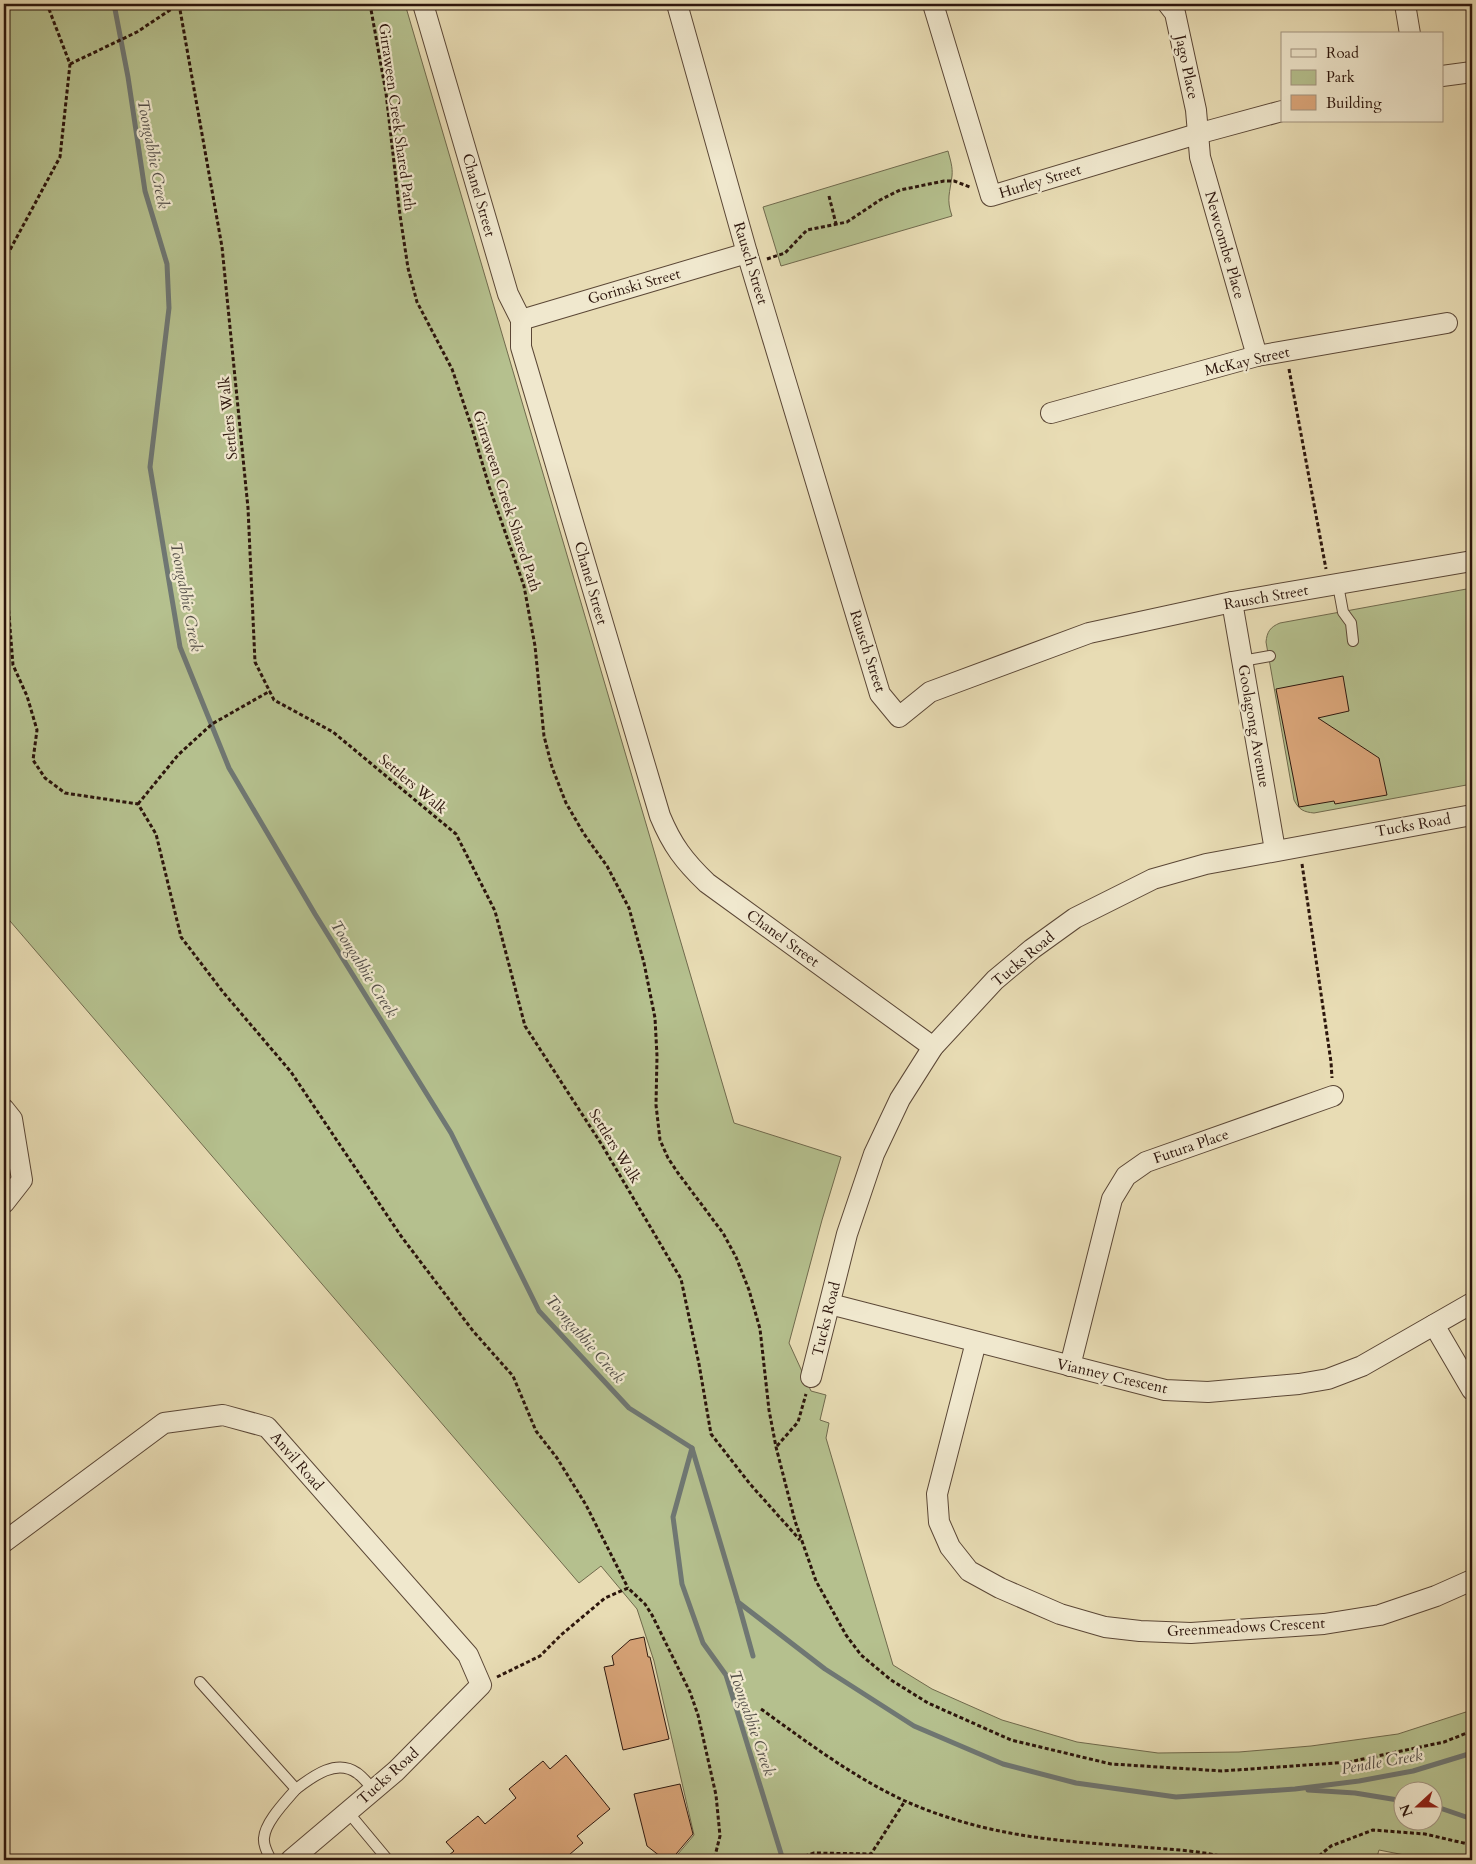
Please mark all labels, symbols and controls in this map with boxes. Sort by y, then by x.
street label: Girraween Creek Shared Path [374,22,420,213]
street label: Jago Place [1170,31,1204,101]
legend [1281,32,1444,122]
text: Road [1326,43,1359,63]
text: Park [1326,67,1355,87]
text: Building [1326,93,1382,113]
water label: Toongabbie Creek [132,97,174,211]
street label: Chanel Street [458,151,500,239]
street label: Hurley Street [996,159,1084,203]
street label: Newcombe Place [1200,189,1250,301]
street label: Rausch Street [729,219,773,307]
street label: Gorinski Street [585,263,683,309]
street label: McKay Street [1203,341,1292,380]
street label: Settlers Walk [214,375,242,461]
street label: Girraween Creek Shared Path [468,408,546,595]
street label: Chanel Street [570,539,612,627]
water label: Toongabbie Creek [165,540,207,654]
street label: Rausch Street [1222,580,1310,614]
street label: Rausch Street [845,607,891,695]
street label: Goolagong Avenue [1233,663,1275,789]
street label: Settlers Walk [374,749,452,819]
street label: Tucks Road [1374,809,1452,841]
street label: Chanel Street [743,905,824,971]
water label: Toongabbie Creek [325,916,403,1022]
street label: Tucks Road [987,927,1059,991]
street label: Settlers Walk [584,1105,646,1187]
street label: Futura Place [1151,1124,1232,1168]
street label: Tucks Road [807,1280,845,1358]
water label: Toongabbie Creek [540,1290,630,1388]
street label: Vianney Crescent [1055,1354,1170,1399]
street label: Anvil Road [266,1427,328,1495]
street label: Greenmeadows Crescent [1166,1613,1326,1641]
water label: Toongabbie Creek [724,1667,781,1779]
street label: Tucks Road [353,1743,423,1809]
water label: Pendle Creek [1340,1744,1424,1780]
north arrow [1394,1782,1444,1832]
text: N [1395,1801,1417,1820]

